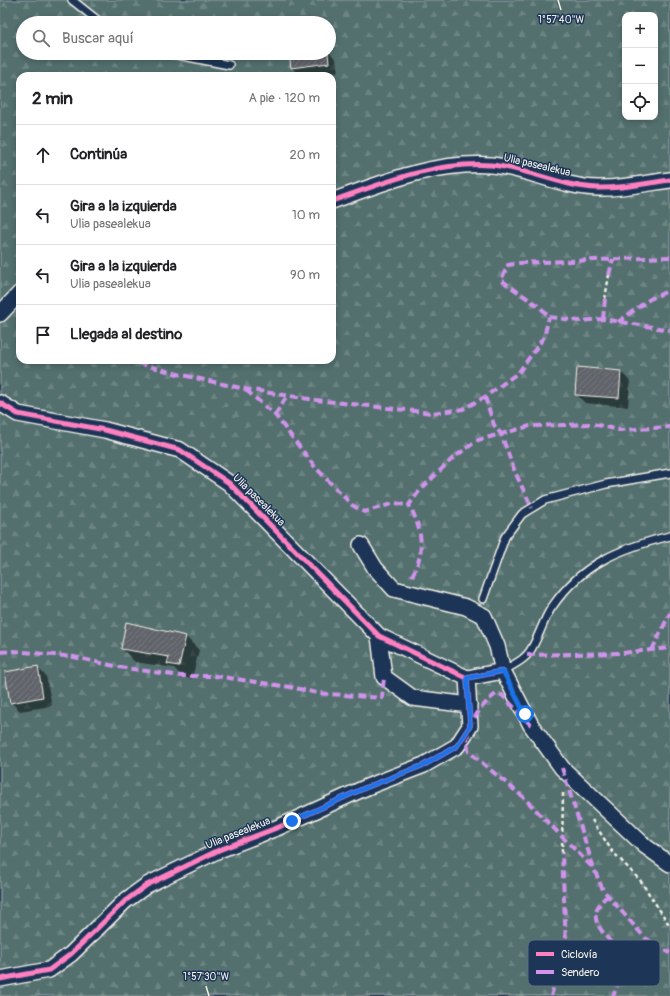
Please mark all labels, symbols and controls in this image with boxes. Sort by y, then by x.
map controls [622,12,658,120]
button: + [622,12,658,48]
text: 1°57'40"W [538,14,585,26]
search box [16,16,336,60]
icon: search [30,27,52,49]
text: Buscar aquí [62,29,134,48]
button: − [622,48,658,84]
button: locate [622,84,658,120]
text: 2 min [32,88,73,109]
text: A pie · 120 m [248,90,320,106]
icon: ahead [32,144,54,166]
text: Continúa [70,145,127,164]
text: 20 m [289,147,320,163]
street label: Ulia pasealekua [502,151,572,179]
text: Gira a la izquierda [70,197,177,216]
icon: left [32,204,54,226]
text: 10 m [292,207,320,223]
text: Ulia pasealekua [70,216,151,232]
text: Gira a la izquierda [70,257,177,276]
icon: left [32,264,54,286]
text: 90 m [290,267,320,283]
text: Ulia pasealekua [70,276,151,292]
icon: arrive [32,324,54,346]
text: Llegada al destino [70,325,182,344]
street label: Ulia pasealekua [230,471,288,529]
route start [516,705,534,723]
route end [283,812,301,830]
street label: Ulia pasealekua [204,814,272,852]
legend [528,940,660,986]
text: Ciclovía [561,948,597,961]
text: Sendero [561,966,599,979]
text: 1°57'30"W [183,971,229,983]

